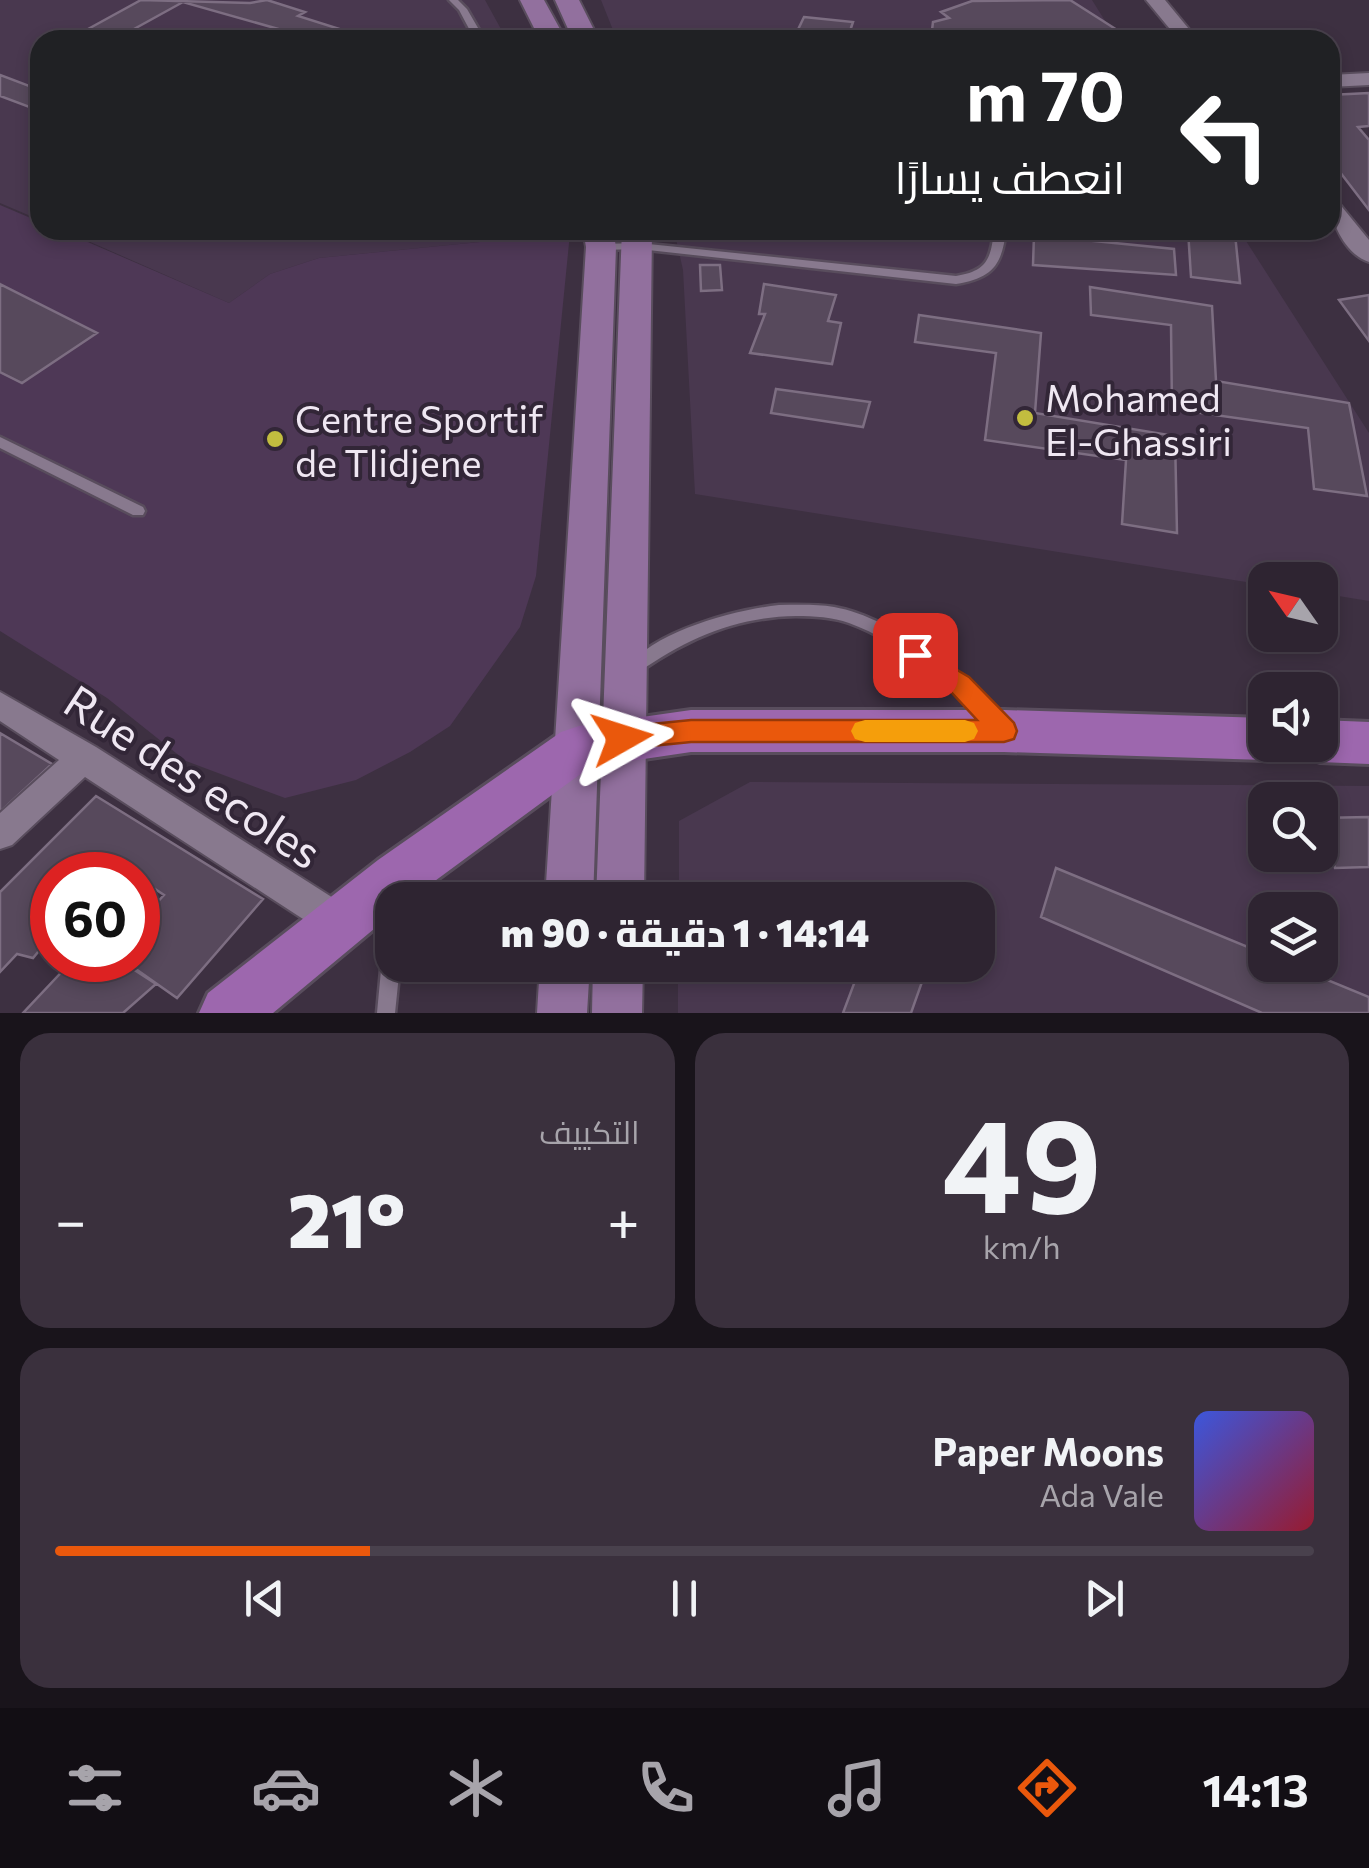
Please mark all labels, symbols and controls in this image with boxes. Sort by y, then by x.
text: 70 m [966,50,1125,135]
icon: left [1160,70,1290,200]
text: انعطف يسارًا [895,148,1125,203]
place label: Mohamed El-Ghassiri [1045,373,1232,464]
place label: Centre Sportif de Tlidjene [295,394,543,485]
marker: Mohamed El-Ghassiri [1014,407,1036,429]
marker: Centre Sportif de Tlidjene [264,428,286,450]
north arrow [1248,562,1338,652]
map controls [1248,562,1338,982]
pin [873,613,958,698]
icon: arrive [888,628,943,683]
street label: Rue des ecoles [55,672,333,878]
button: sound [1248,672,1338,762]
position arrow [570,686,674,790]
button: search [1248,782,1338,872]
speed limit sign: 60 [30,852,160,982]
button: layers [1248,892,1338,982]
text: 14:14 · 1 دقيقة · 90 m [501,908,869,955]
text: 49 [942,1081,1102,1240]
text: التكييف [539,1111,640,1151]
text: 21° [288,1172,406,1263]
text: − [55,1185,86,1252]
text: + [607,1185,639,1252]
text: km/h [983,1226,1061,1266]
text: Paper Moons [932,1427,1164,1474]
text: Ada Vale [1039,1474,1164,1514]
icon: previous [237,1571,292,1626]
icon: pause [657,1571,712,1626]
icon: next [1077,1571,1132,1626]
icon: filters [60,1753,130,1823]
icon: car [251,1753,321,1823]
icon: climate [441,1753,511,1823]
icon: phone [631,1753,701,1823]
icon: music [822,1753,892,1823]
icon: directions [1012,1753,1082,1823]
text: 14:13 [1202,1761,1309,1816]

